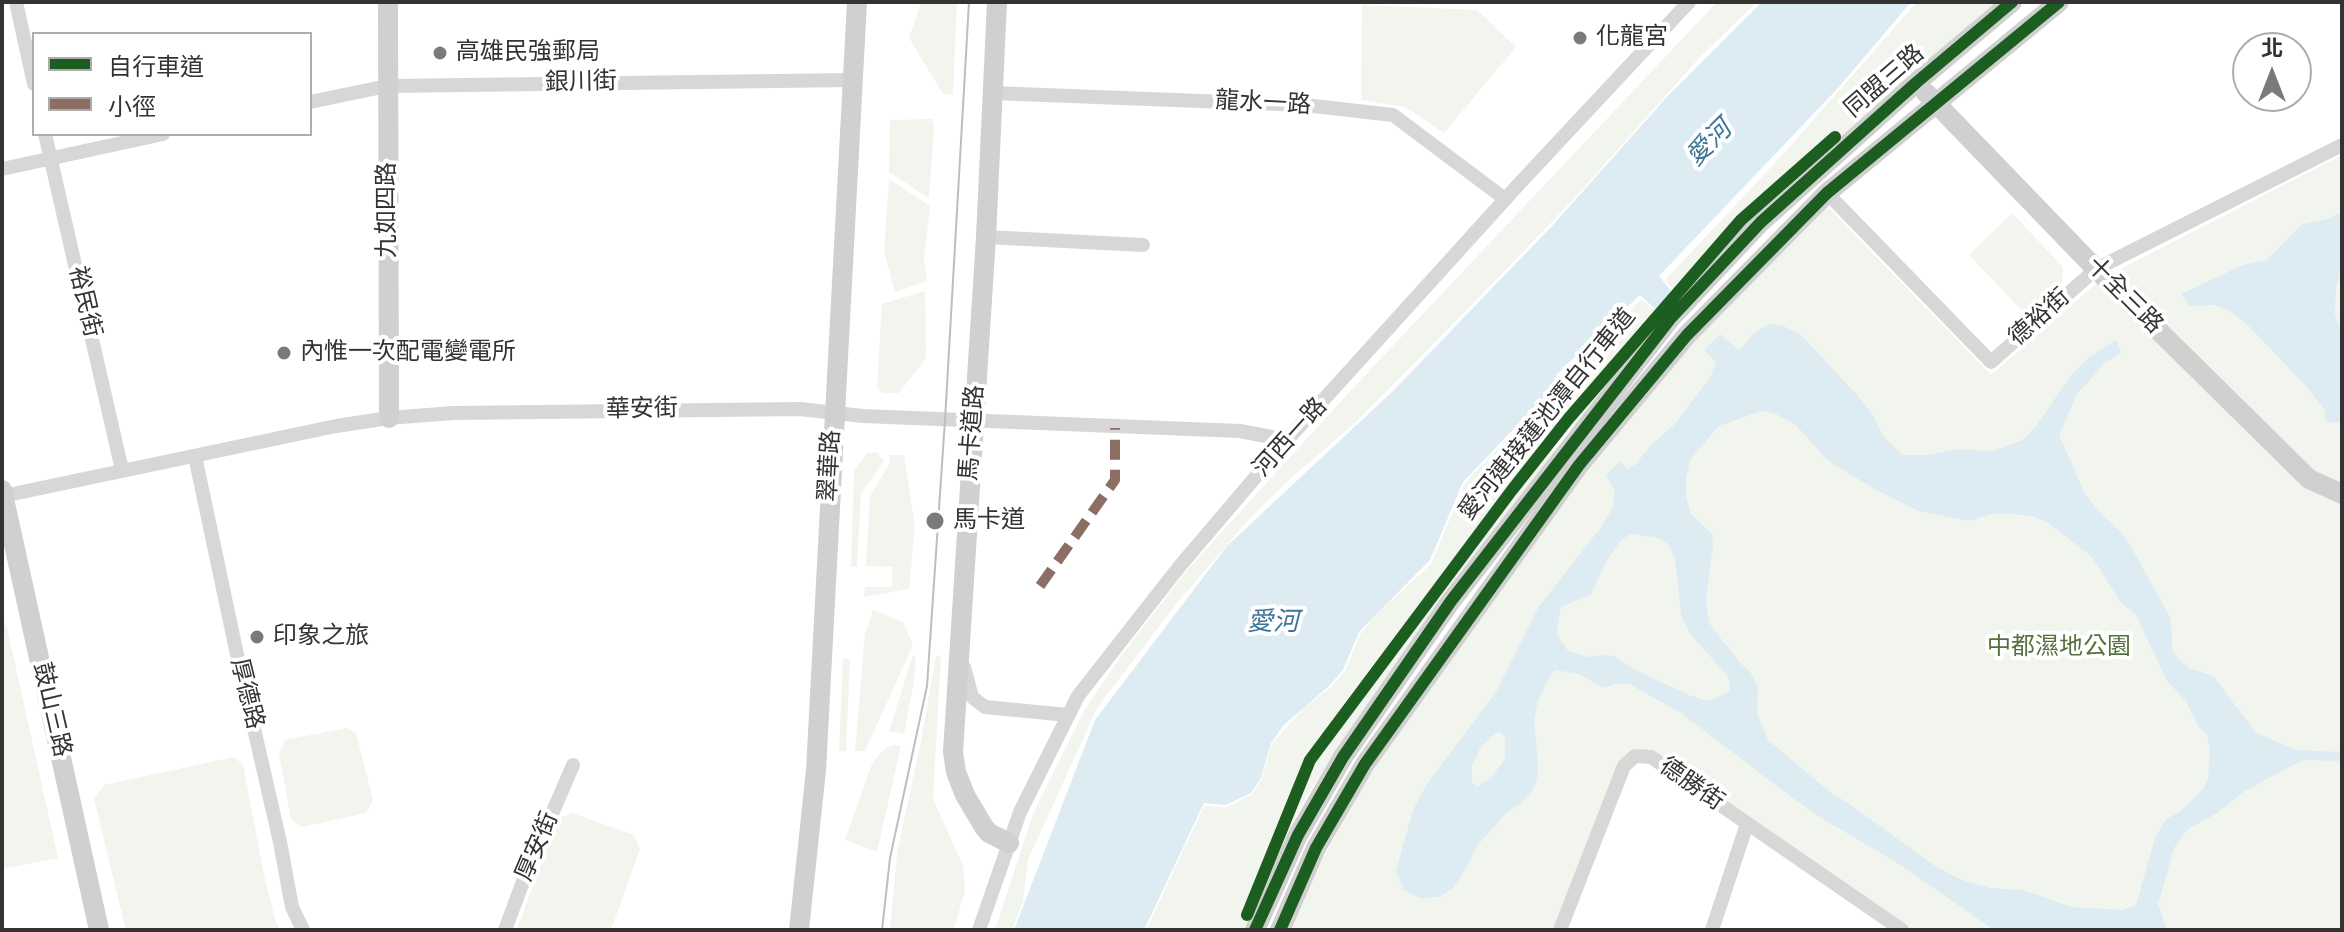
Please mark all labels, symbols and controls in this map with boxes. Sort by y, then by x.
place label: 化龍宮 [1596,24,1668,52]
marker: 化龍宮 [1571,29,1589,47]
legend [32,32,312,136]
north arrow [2232,32,2312,112]
text: 北 [2261,36,2283,63]
place label: 高雄民強郵局 [456,39,600,67]
street label: 同盟三路 [1839,40,1931,124]
marker: 高雄民強郵局 [431,44,449,62]
text: 自行車道 [108,53,204,82]
street label: 銀川街 [545,68,617,98]
street label: 龍水一路 [1214,87,1312,121]
text: 小徑 [108,93,156,122]
water label: 愛河 [1681,115,1739,173]
street label: 九如四路 [374,162,402,258]
street label: 十全三路 [2080,252,2168,340]
street label: 裕民街 [62,264,106,340]
street label: 德裕街 [2004,283,2076,353]
street label: 愛河連接蓮池潭自行車道 [1454,303,1642,527]
place label: 內惟一次配電變電所 [300,339,516,367]
marker: 內惟一次配電變電所 [275,344,293,362]
street label: 馬卡道路 [955,384,991,482]
street label: 河西一路 [1248,393,1334,483]
street label: 華安街 [606,395,678,425]
street label: 翠華路 [815,429,847,503]
place label: 馬卡道 [953,507,1025,535]
marker: 馬卡道 [924,510,946,532]
water label: 愛河 [1247,607,1299,639]
place label: 印象之旅 [273,623,369,651]
marker: 印象之旅 [248,628,266,646]
park label: 中都濕地公園 [1987,634,2131,662]
street label: 厚德路 [223,656,269,732]
street label: 鼓山三路 [26,660,76,760]
street label: 德勝街 [1653,753,1729,817]
street label: 厚安街 [511,808,565,886]

